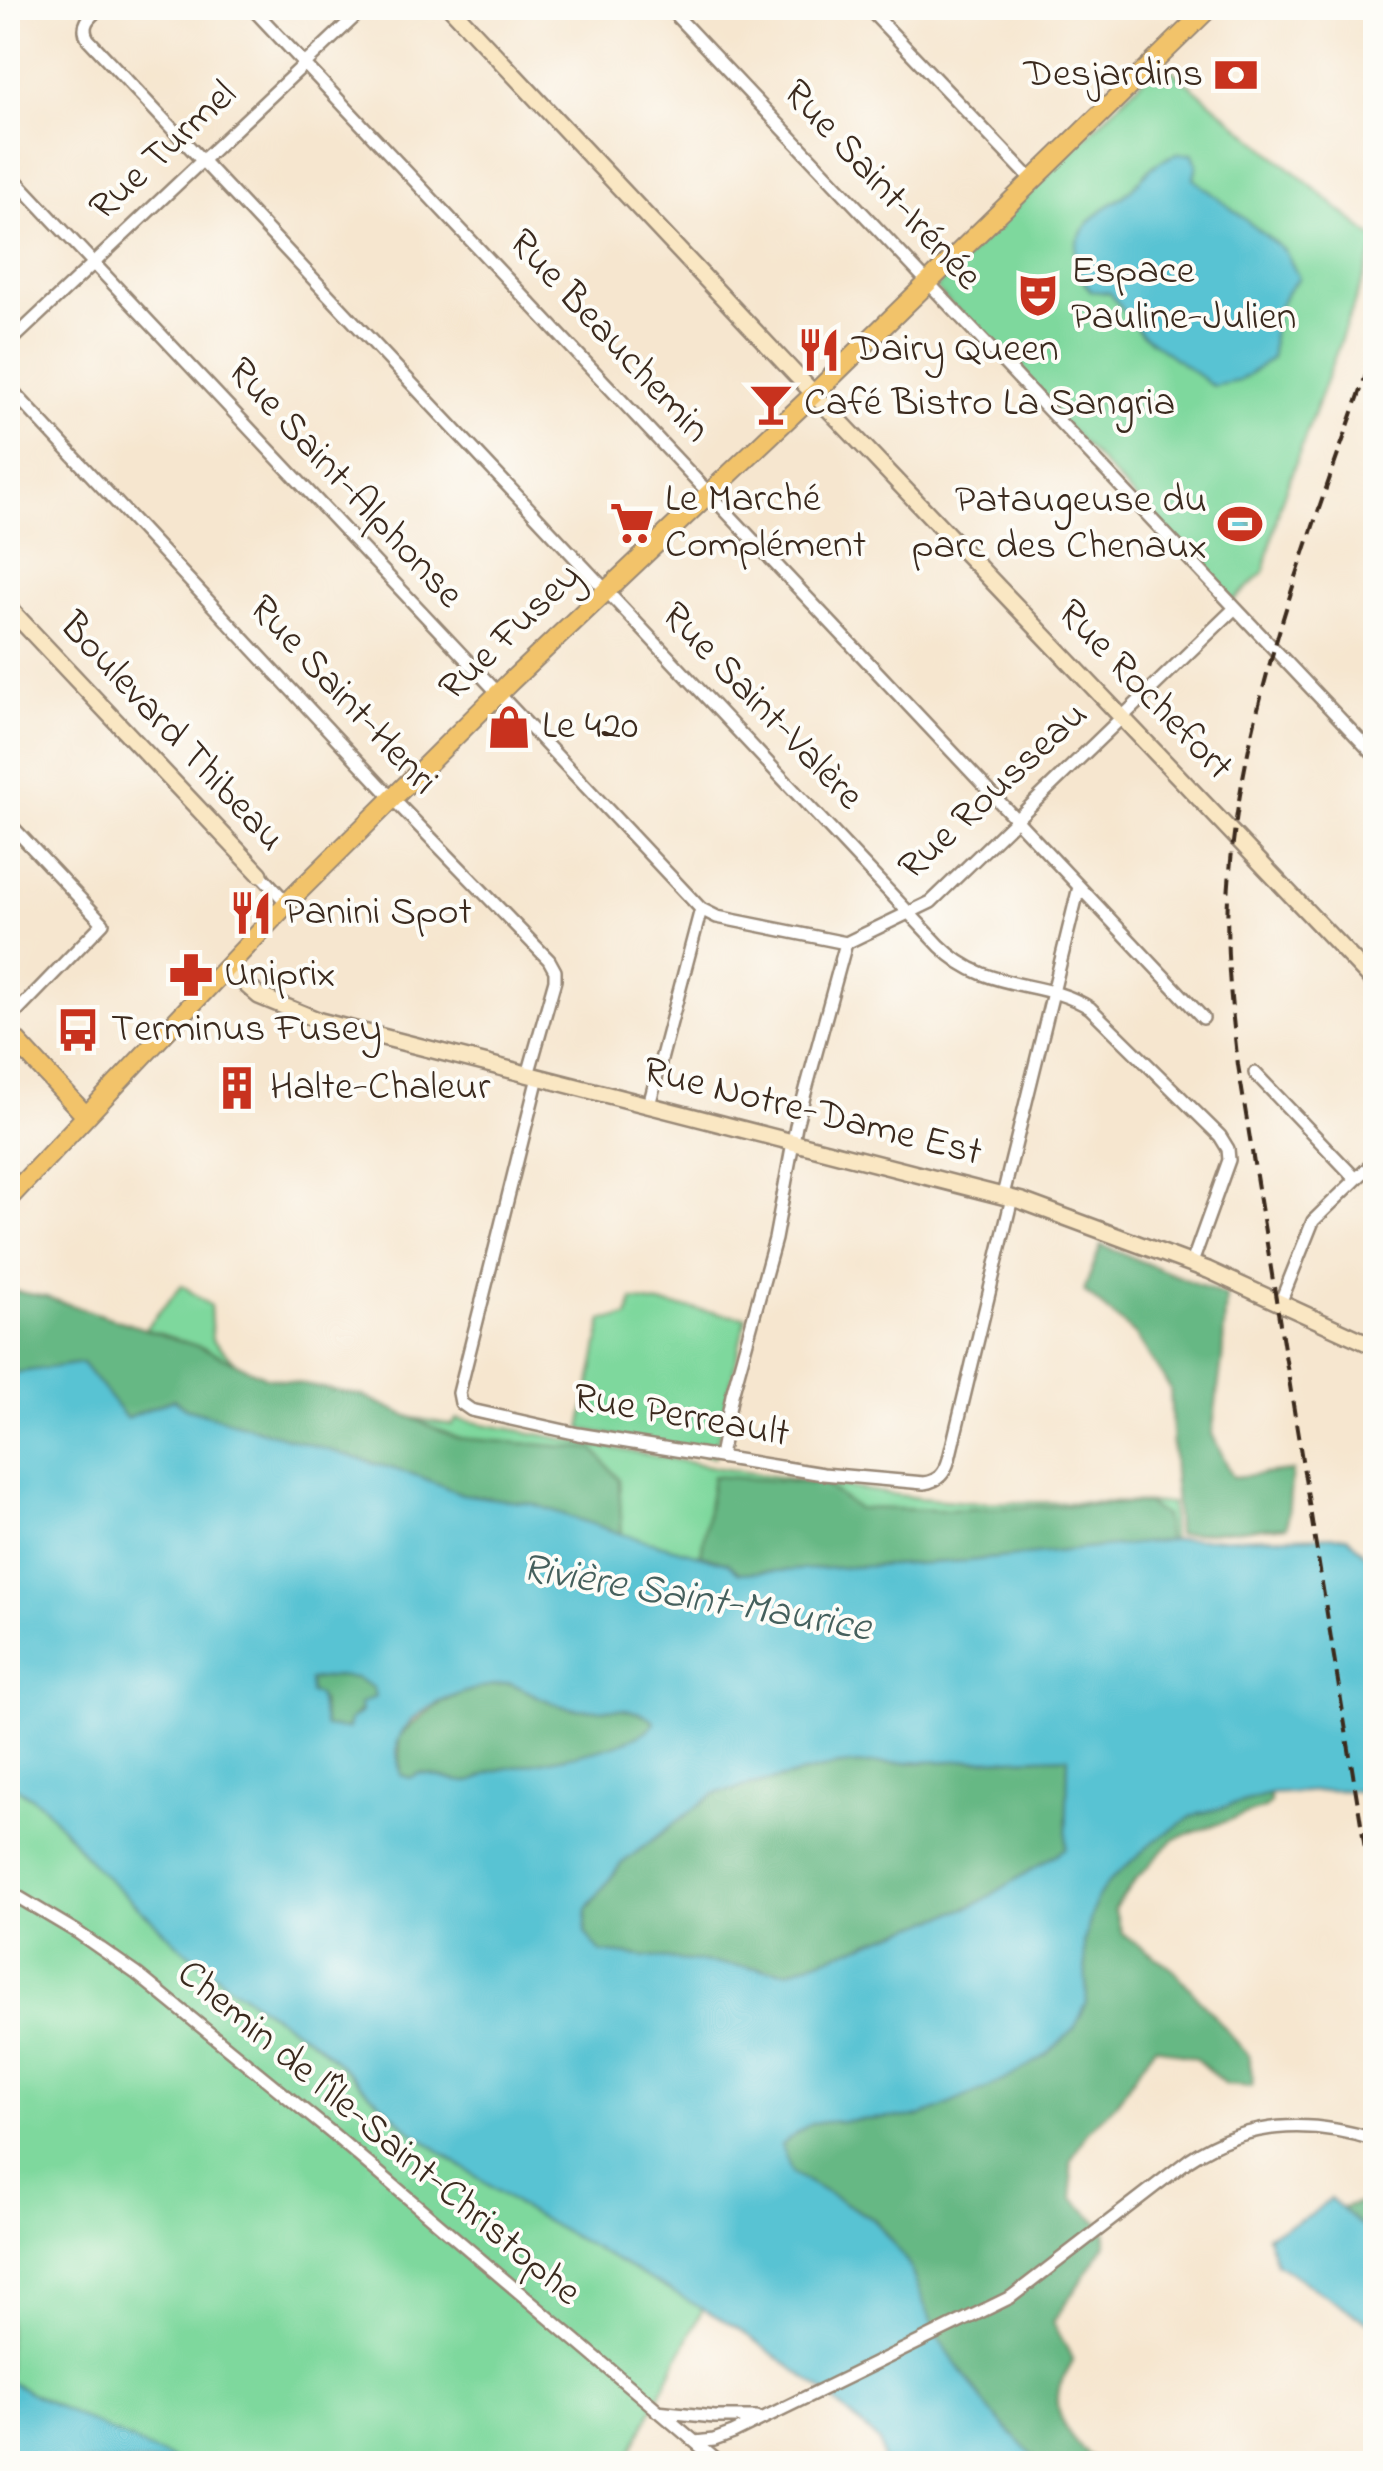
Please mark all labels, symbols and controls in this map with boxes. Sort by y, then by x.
place label: Desjardins [1023,46,1203,105]
bank icon: Desjardins [1212,51,1260,99]
street label: Rue Saint-Irénée [767,67,995,305]
street label: Rue Turmel [77,68,251,236]
street label: Rue Beauchemin [493,216,723,458]
place label: Espace Pauline-Julien [1071,243,1297,348]
theatre icon: Espace Pauline-Julien [1014,271,1062,319]
place label: Dairy Queen [851,321,1059,380]
restaurant icon: Dairy Queen [795,326,843,374]
street label: Rue Saint-Alphonse [212,345,477,623]
place label: Café Bistro La Sangria [804,375,1175,434]
bar icon: Café Bistro La Sangria [747,380,795,428]
place label: Le Marché Complément [665,471,866,576]
place label: Pataugeuse du parc des Chenaux [912,472,1207,577]
supermarket icon: Le Marché Complément [608,499,656,547]
sports icon: Pataugeuse du parc des Chenaux [1216,500,1264,548]
street label: Rue Fusey [426,550,596,716]
street label: Rue Saint-Henri [233,582,451,810]
street label: Rue Rochefort [1042,587,1246,795]
street label: Rue Saint-Valère [646,589,876,825]
street label: Boulevard Thibeau [43,599,298,866]
street label: Rue Rousseau [886,688,1102,896]
place label: Le 420 [542,698,638,757]
shop icon: Le 420 [485,703,533,751]
place label: Panini Spot [284,884,472,943]
restaurant icon: Panini Spot [227,889,275,937]
place label: Uniprix [224,946,335,1005]
pharmacy icon: Uniprix [167,951,215,999]
place label: Terminus Fusey [111,1001,382,1060]
bus stop icon: Terminus Fusey [54,1006,102,1054]
street label: Rue Notre-Dame Est [636,1042,988,1184]
place label: Halte-Chaleur [270,1059,491,1118]
building icon: Halte-Chaleur [213,1064,261,1112]
street label: Rue Perreault [568,1369,794,1465]
water label: Rivière Saint-Maurice [517,1538,878,1660]
street label: Chemin de l'Île-Saint-Christophe [163,1947,593,2321]

